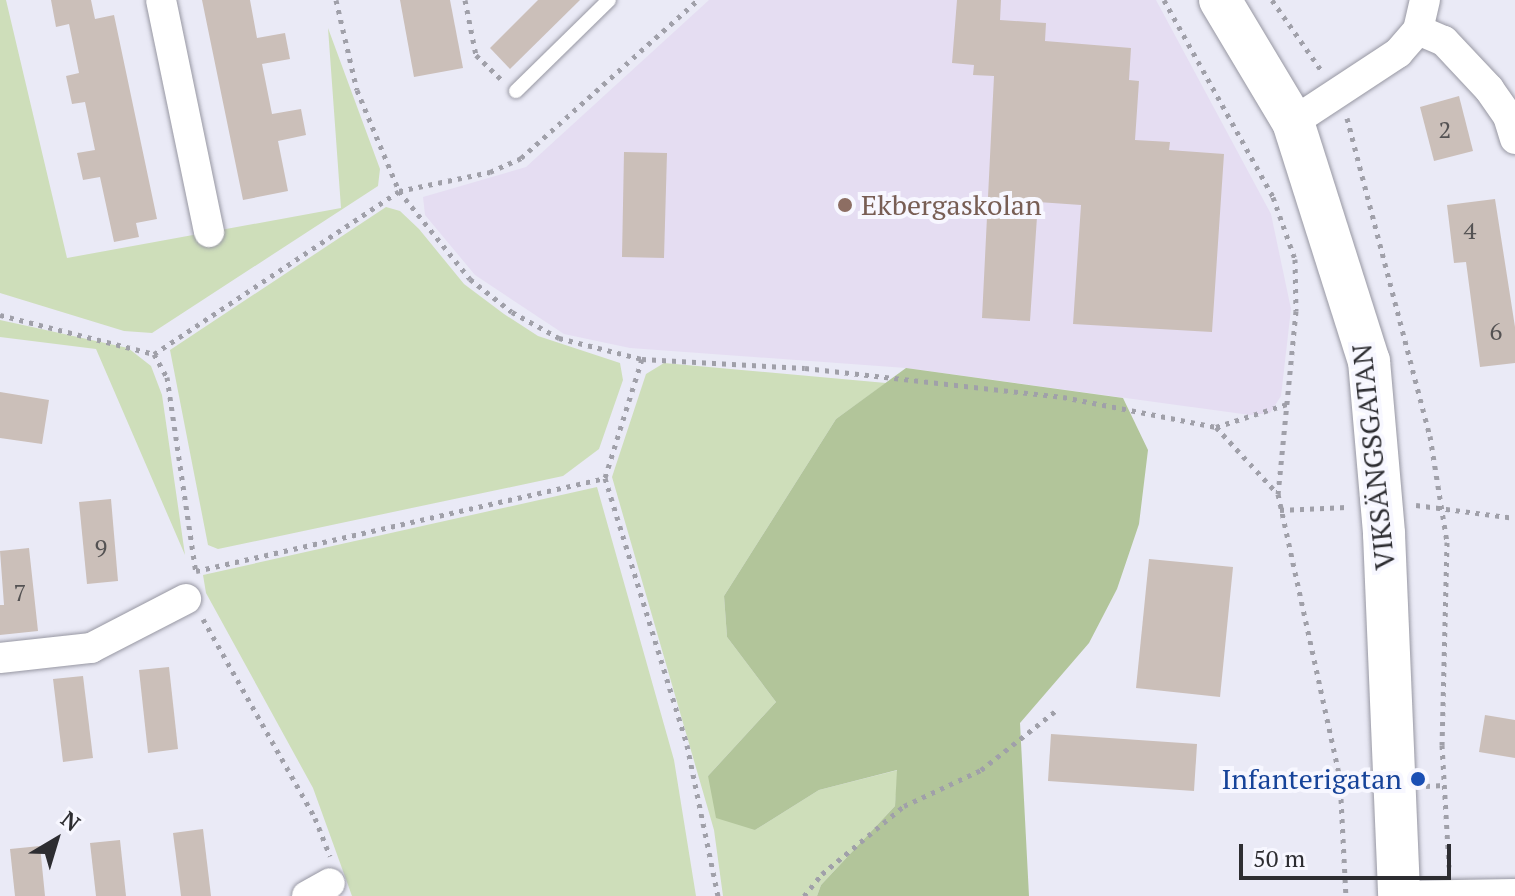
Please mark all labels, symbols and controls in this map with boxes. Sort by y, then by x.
house number: 2 [1439,116,1451,144]
place label: Ekbergaskolan [861,188,1042,222]
marker: Ekbergaskolan [836,196,854,214]
house number: 4 [1464,217,1476,245]
house number: 6 [1490,318,1502,346]
street label: VIKSÄNGSGATAN [1344,342,1402,572]
house number: 9 [95,534,107,562]
house number: 7 [14,579,26,607]
place label: Infanterigatan [1221,762,1402,796]
marker: Infanterigatan [1409,770,1427,788]
north arrow [16,800,96,880]
text: N [56,804,87,837]
scale bar [1243,828,1455,878]
text: 50 m [1253,842,1305,874]

